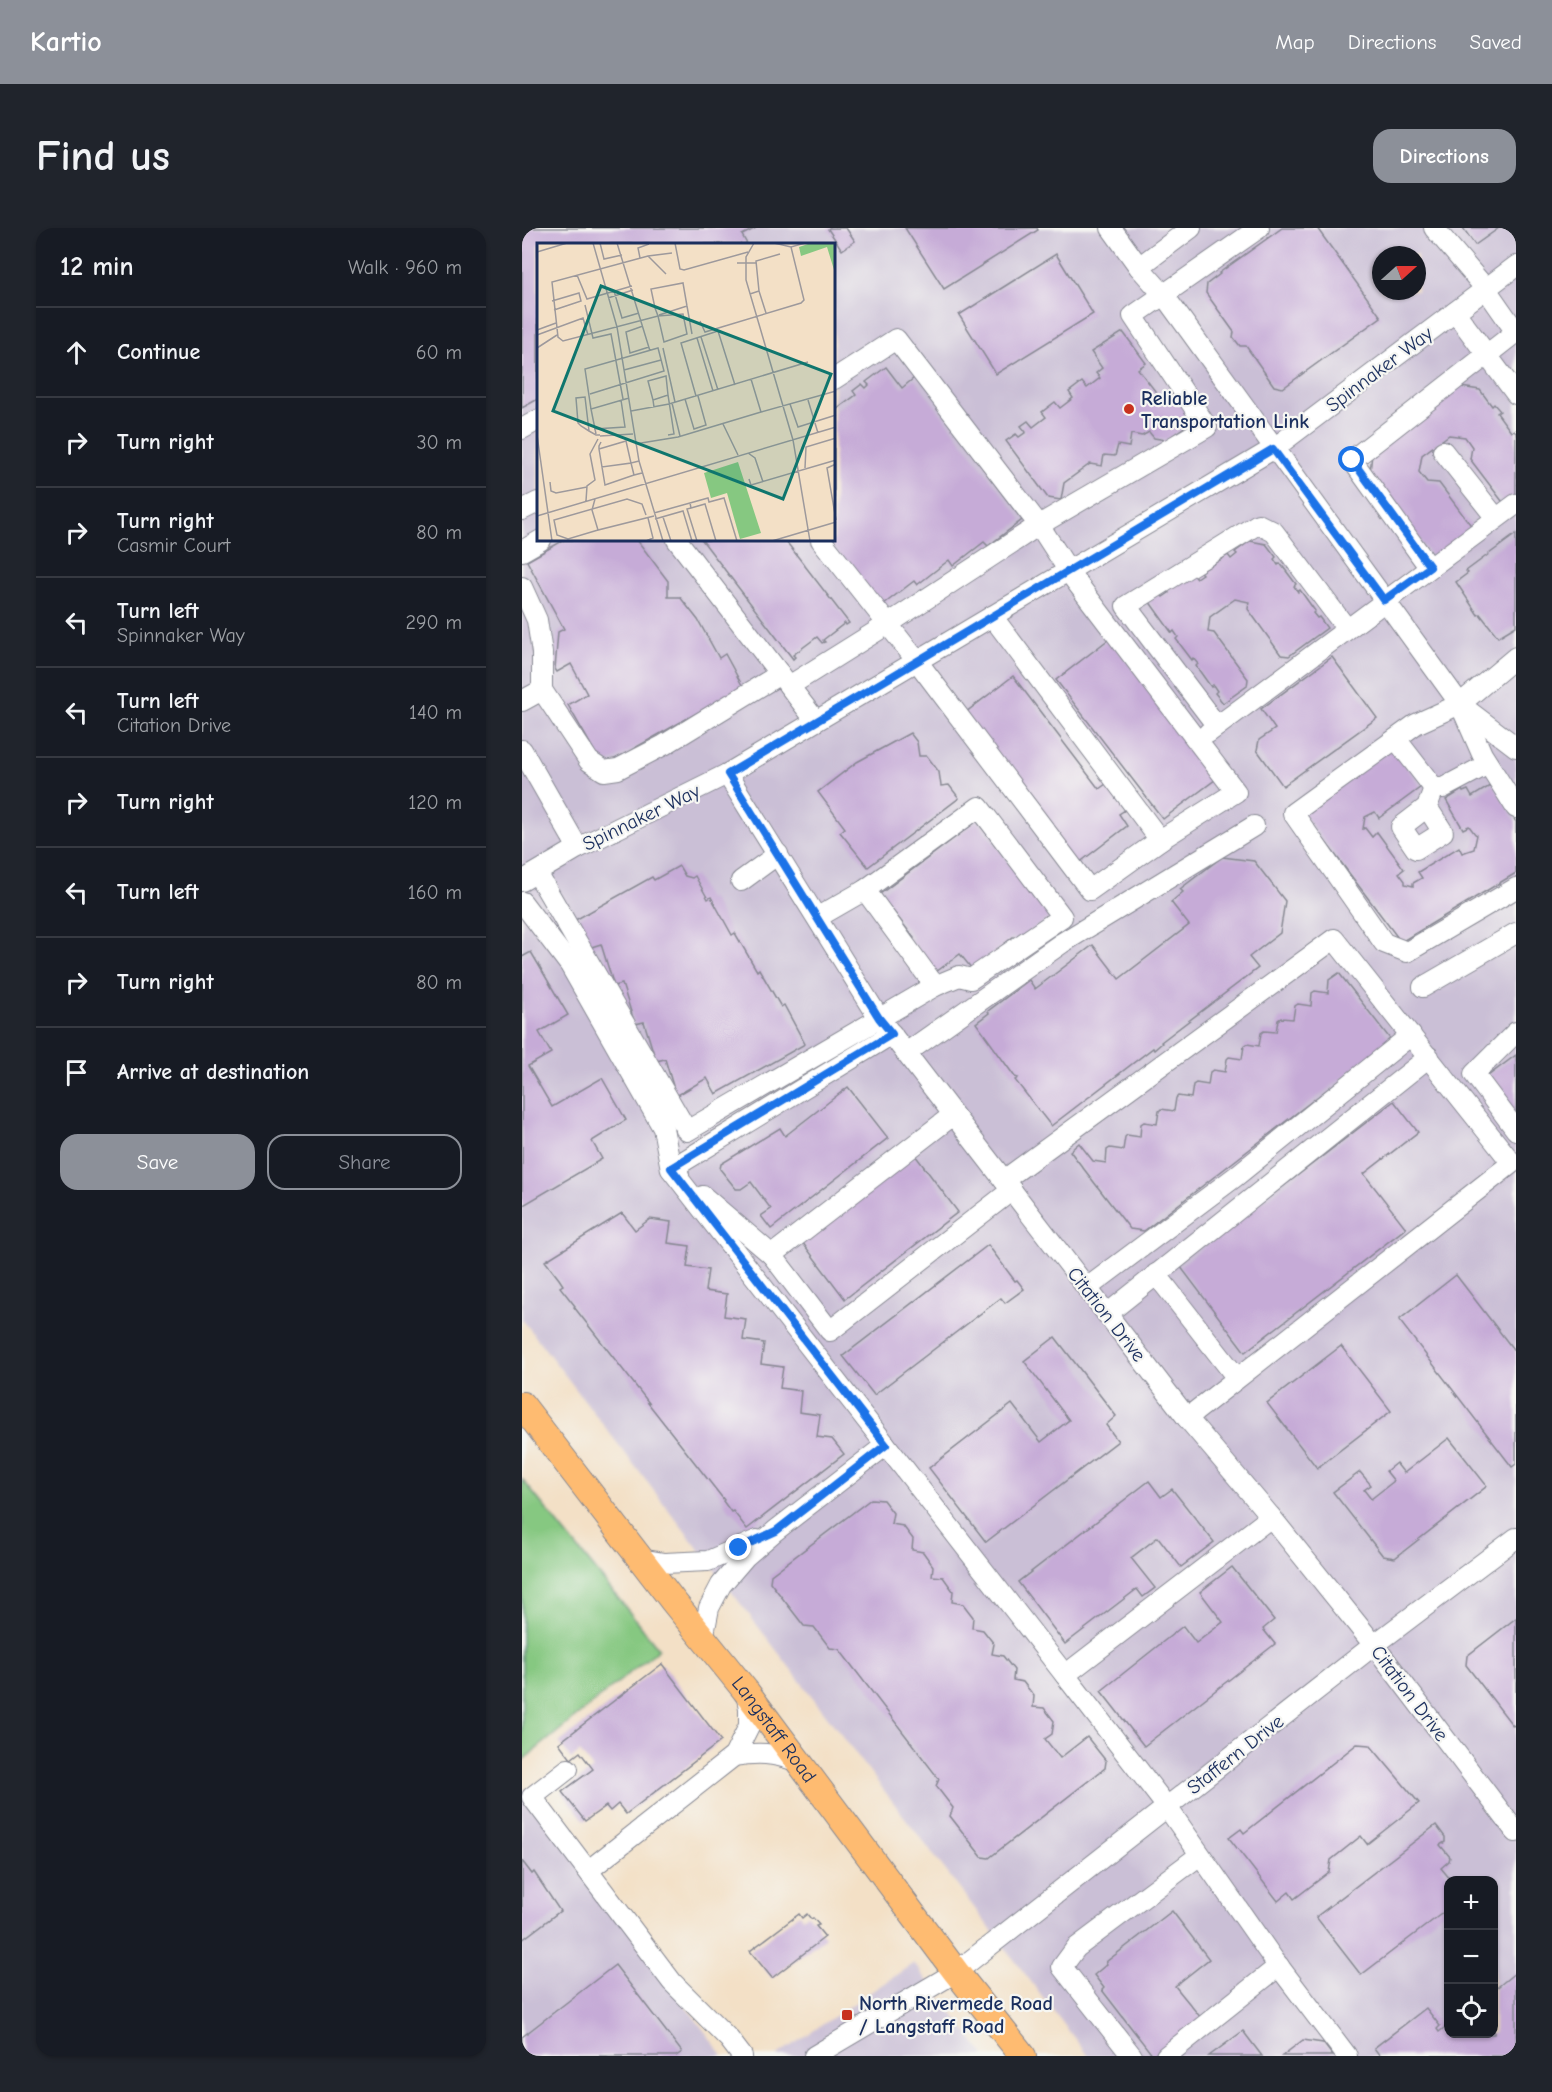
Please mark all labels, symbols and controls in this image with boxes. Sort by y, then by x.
text: Kartio [30,26,102,58]
text: Map [1275,30,1315,54]
text: Directions [1348,30,1437,54]
text: Saved [1470,30,1522,54]
button: Directions [1373,129,1516,183]
text: Find us [36,132,170,181]
inset map [537,243,836,542]
north arrow [1372,246,1426,300]
text: 12 min [60,252,134,282]
text: Walk · 960 m [348,256,462,279]
street label: Spinnaker Way [1321,322,1437,417]
icon: ahead [60,336,93,369]
text: Continue [117,339,200,365]
text: 60 m [416,341,462,364]
place label: Reliable Transportation Link [1141,387,1309,433]
marker: Reliable Transportation Link [1122,402,1136,416]
icon: right [60,426,93,459]
text: Turn right [117,429,214,455]
text: 30 m [416,431,462,454]
route start [1338,446,1364,472]
text: Turn right [117,508,214,534]
icon: right [60,516,93,549]
text: 80 m [416,521,462,544]
text: Casmir Court [117,534,230,557]
text: Turn left [117,598,199,624]
icon: left [60,606,93,639]
text: 290 m [406,611,462,634]
text: Spinnaker Way [117,624,245,647]
text: Turn left [117,688,199,714]
icon: left [60,696,93,729]
text: 140 m [409,701,462,724]
text: Citation Drive [117,714,231,737]
street label: Spinnaker Way [579,779,704,856]
icon: right [60,786,93,819]
text: Turn right [117,789,214,815]
text: 120 m [408,791,462,814]
icon: left [60,876,93,909]
text: Turn left [117,879,199,905]
text: 160 m [408,881,462,904]
icon: right [60,966,93,999]
text: Turn right [117,969,214,995]
text: 80 m [416,971,462,994]
icon: arrive [60,1056,93,1089]
text: Arrive at destination [117,1059,309,1085]
button: Save [60,1134,255,1190]
button: Share [267,1134,462,1190]
street label: Citation Drive [1062,1262,1151,1366]
route end [725,1534,751,1560]
street label: Citation Drive [1366,1641,1453,1746]
street label: Langstaff Road [727,1672,821,1787]
street label: Staffern Drive [1183,1710,1288,1799]
map controls [1444,1876,1498,2038]
button: + [1444,1876,1498,1930]
button: − [1444,1930,1498,1984]
button: locate [1444,1984,1498,2038]
place label: North Rivermede Road / Langstaff Road [859,1992,1053,2038]
marker: North Rivermede Road / Langstaff Road [840,2008,854,2022]

